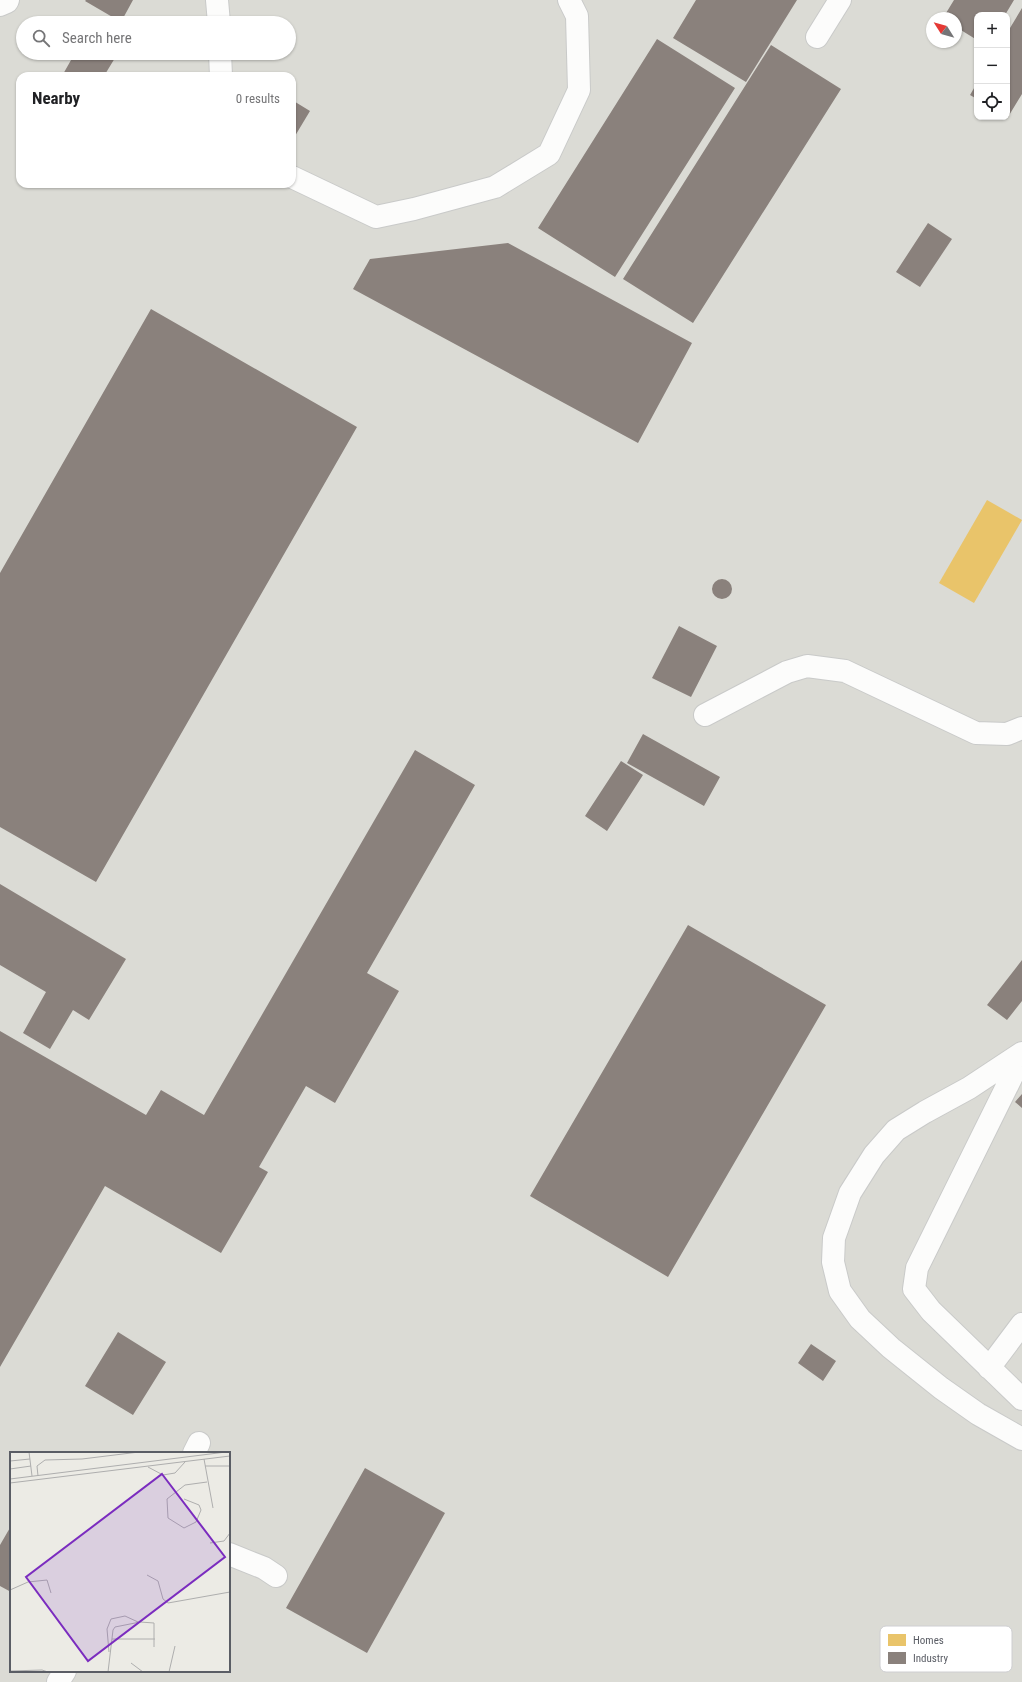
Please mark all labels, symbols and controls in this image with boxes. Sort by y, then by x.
north arrow [926,12,962,48]
map controls [974,12,1010,120]
button: + [974,12,1010,48]
search box [16,16,296,60]
icon: search [30,27,52,49]
text: Search here [62,29,132,47]
button: − [974,48,1010,84]
button: locate [974,84,1010,120]
text: Nearby [32,88,80,108]
text: 0 results [236,91,280,106]
inset map [10,1452,230,1672]
legend [880,1626,1012,1672]
text: Homes [913,1634,944,1647]
text: Industry [913,1652,949,1665]

